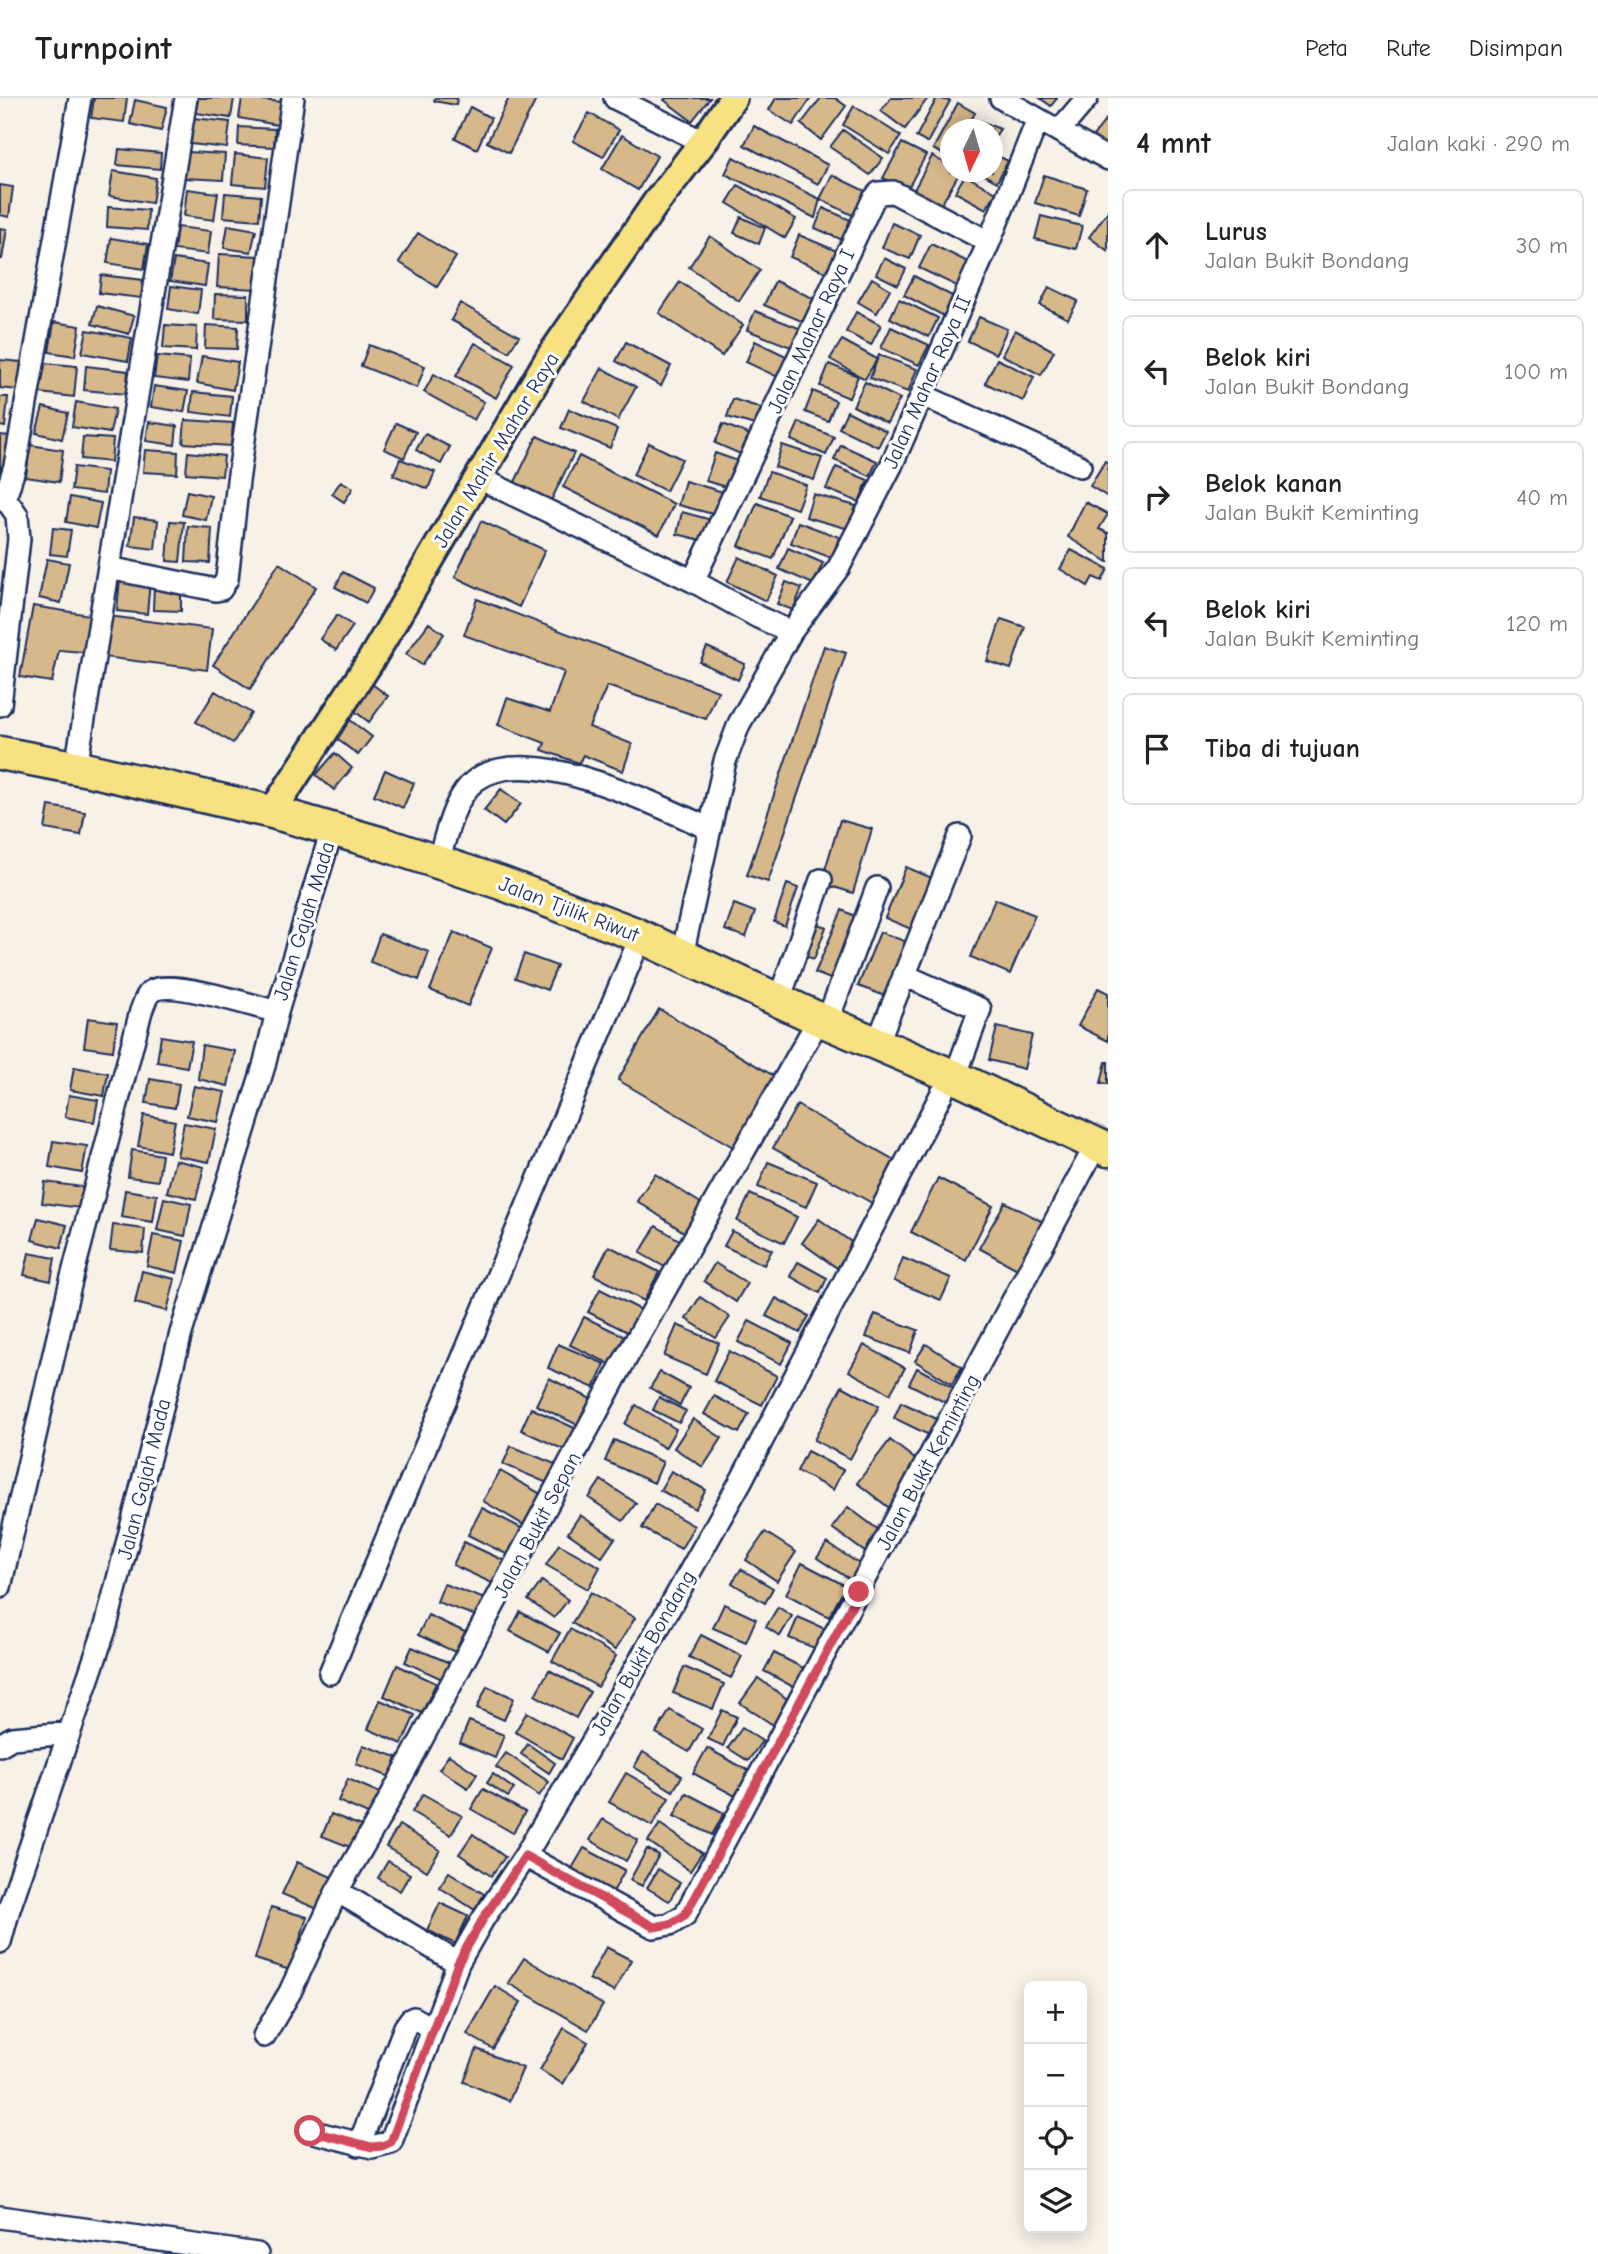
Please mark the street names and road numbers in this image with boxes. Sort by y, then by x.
street label: Jalan Mahar Raya I [762,245,860,417]
street label: Jalan Mahar Raya II [878,292,976,472]
street label: Jalan Mahir Mahar Raya [428,348,564,552]
street label: Jalan Gajah Mada [268,839,340,1003]
street label: Jalan Tjilik Riwut [495,871,643,947]
street label: Jalan Bukit Keminting [871,1370,985,1554]
street label: Jalan Gajah Mada [112,1396,176,1562]
street label: Jalan Bukit Sepan [488,1448,586,1602]
street label: Jalan Bukit Bondang [586,1566,700,1740]

